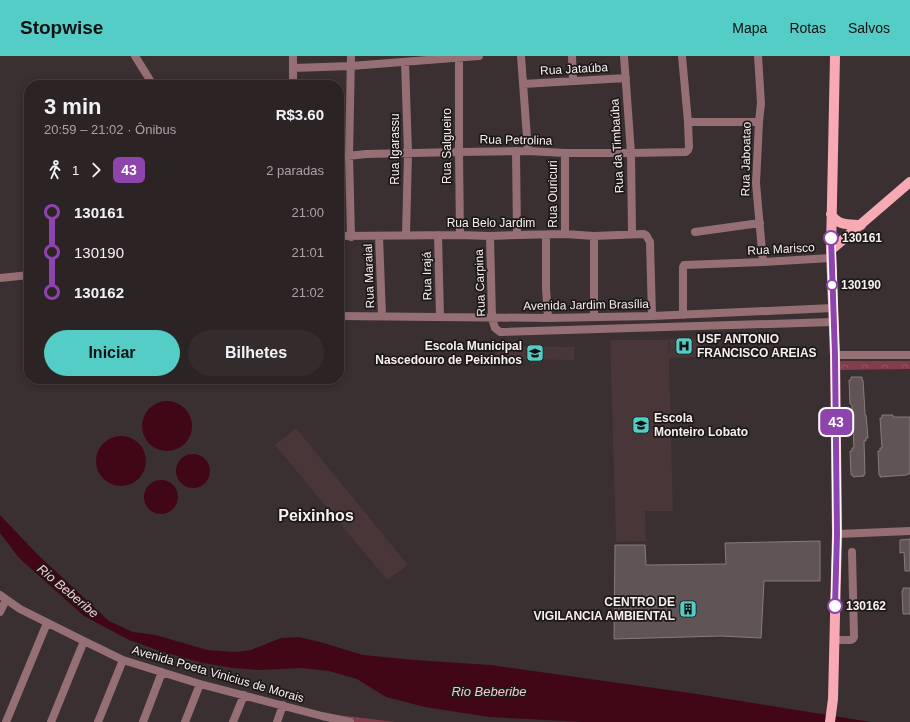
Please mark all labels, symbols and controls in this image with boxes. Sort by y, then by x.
text: Stopwise [20,17,103,38]
text: Mapa [732,20,767,36]
text: Rotas [789,20,826,36]
text: Salvos [848,20,890,36]
street label: Rua Jataúba [540,60,609,78]
text: 3 min [44,94,101,119]
street label: Rua da Timbaúba [608,98,626,194]
text: R$3.60 [276,106,324,123]
street label: Rua Salgueiro [440,108,454,184]
street label: Rua Igarassu [388,113,402,185]
street label: Rua Jaboatao [738,121,754,196]
text: 20:59 – 21:02 · Ônibus [44,122,176,137]
street label: Rua Petrolina [480,132,553,148]
icon: walk [44,159,66,181]
icon: forward [85,159,107,181]
street label: Rua Ouricuri [546,160,560,228]
text: 43 [121,162,137,178]
text: 1 [72,163,79,178]
text: 2 paradas [266,163,324,178]
text: 130161 [74,204,124,221]
text: 21:00 [291,205,324,220]
street label: Rua Belo Jardim [447,216,535,230]
marker: 130161 [823,230,839,246]
place label: 130161 [842,231,882,245]
street label: Rua Marisco [747,240,815,258]
street label: Rua Maraial [361,243,377,309]
text: 130190 [74,244,124,261]
text: 21:01 [291,245,324,260]
street label: Rua Carpina [472,249,488,317]
street label: Rua Irajá [420,251,434,300]
place label: 130190 [841,278,881,292]
marker: 130190 [826,279,838,291]
text: 130162 [74,284,124,301]
text: 21:02 [291,285,324,300]
street label: Avenida Jardim Brasília [523,297,649,313]
button: Iniciar [44,330,180,376]
button: Bilhetes [188,330,324,376]
place label: USF ANTONIO FRANCISCO AREIAS [697,332,817,360]
hospital icon: USF ANTONIO FRANCISCO AREIAS [674,336,694,356]
place label: Escola Municipal Nascedouro de Peixinhos [375,339,522,367]
school or university icon: Escola Municipal Nascedouro de Peixinhos [525,343,545,363]
line badge: 43 [818,409,854,435]
place label: Escola Monteiro Lobato [654,411,748,439]
text: 43 [828,414,844,430]
school or university icon: Escola Monteiro Lobato [631,415,651,435]
district label: Peixinhos [278,507,354,524]
water label: Rio Beberibe [34,561,102,621]
place label: CENTRO DE VIGILANCIA AMBIENTAL [533,595,675,623]
marker: 130162 [827,598,843,614]
building icon: CENTRO DE VIGILANCIA AMBIENTAL [678,599,698,619]
place label: 130162 [846,599,886,613]
street label: Avenida Poeta Vinicius de Morais [130,643,306,705]
water label: Rio Beberibe [451,684,527,699]

